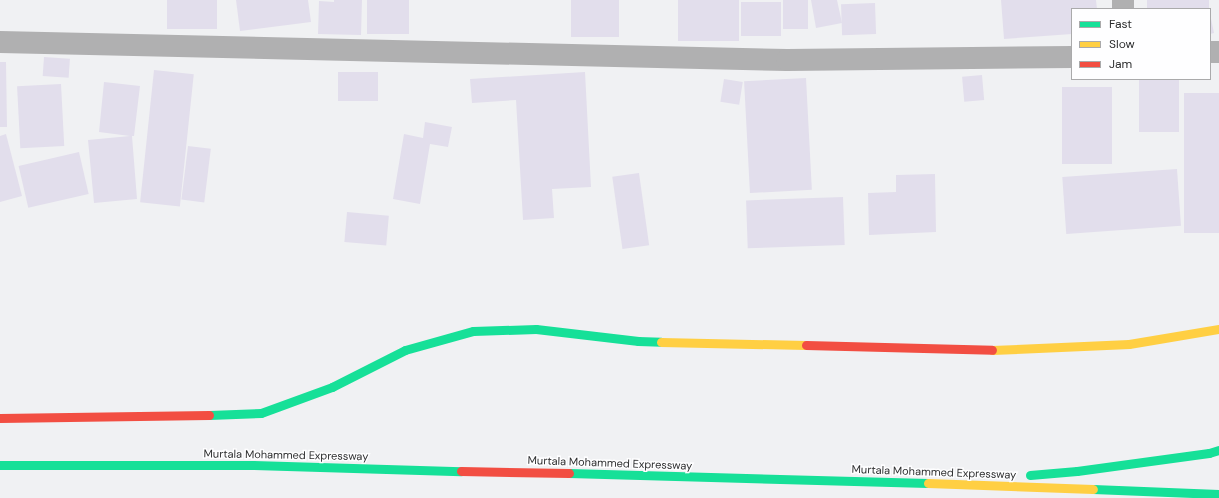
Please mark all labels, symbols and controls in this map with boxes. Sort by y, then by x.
legend [1071,8,1211,80]
text: Fast [1109,16,1132,32]
text: Slow [1109,36,1135,52]
text: Jam [1109,56,1132,72]
street label: Murtala Mohammed Expressway [204,447,368,463]
street label: Murtala Mohammed Expressway [527,454,693,472]
street label: Murtala Mohammed Expressway [851,463,1017,481]

